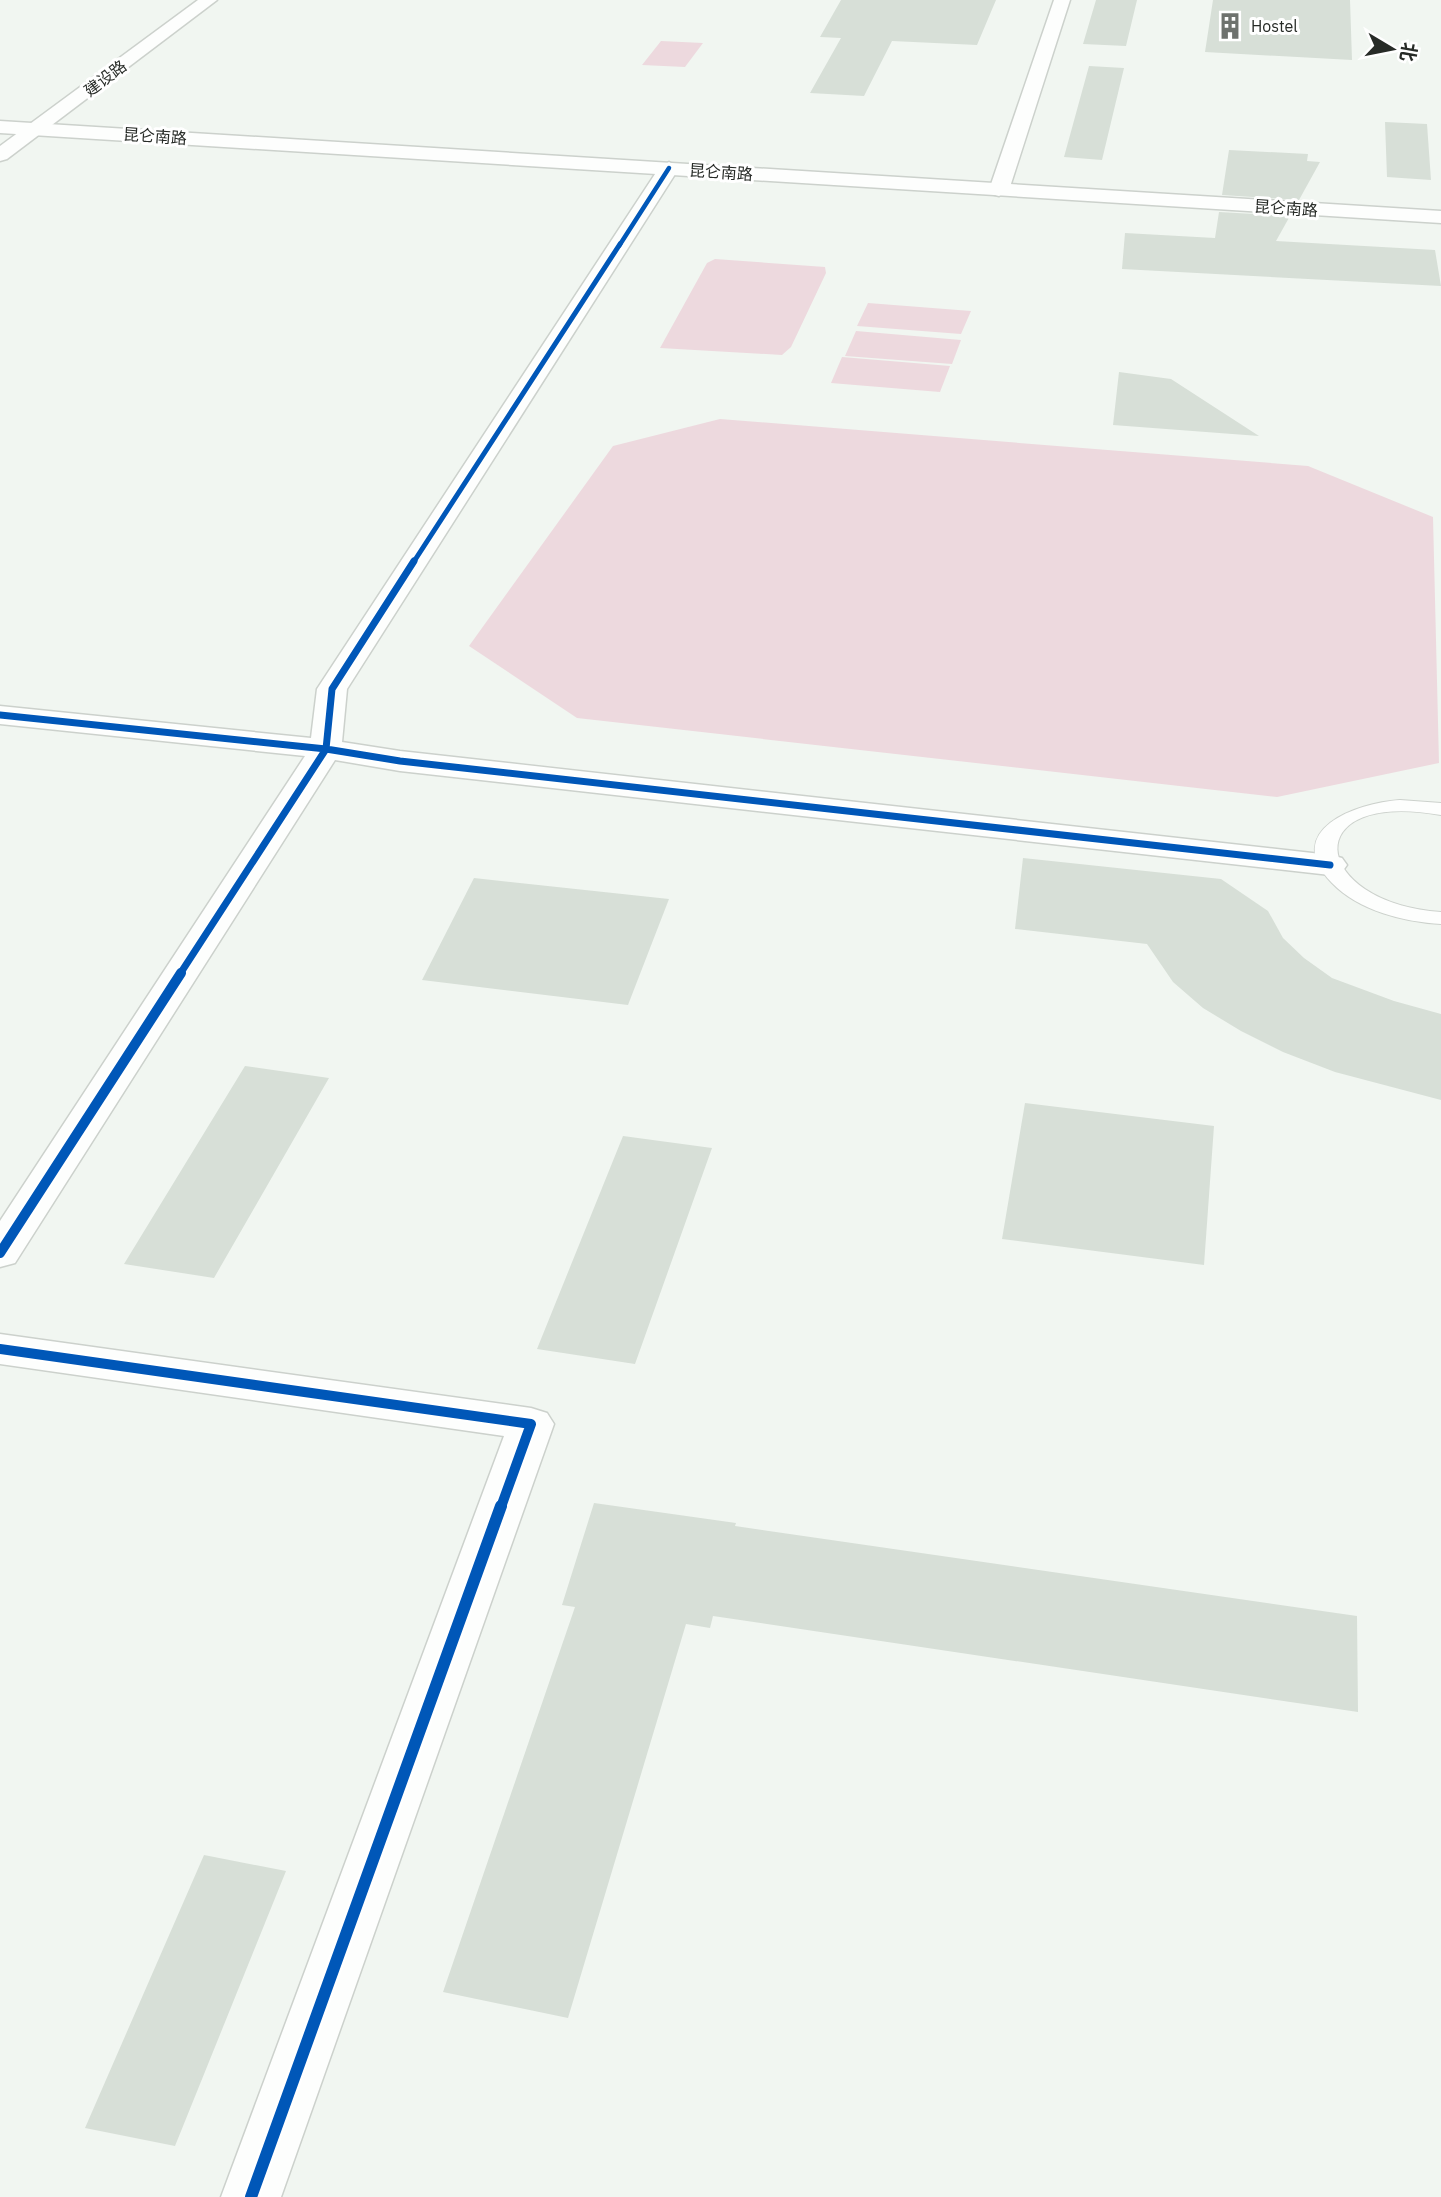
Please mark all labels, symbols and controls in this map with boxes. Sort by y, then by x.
building icon: Hostel [1215,11,1245,41]
north arrow [1357,14,1427,84]
place label: Hostel [1251,16,1298,36]
text: 北 [1395,41,1422,63]
street label: 建设路 [80,56,130,100]
street label: 昆仑南路 [122,124,188,148]
street label: 昆仑南路 [688,160,754,184]
street label: 昆仑南路 [1253,196,1319,220]

